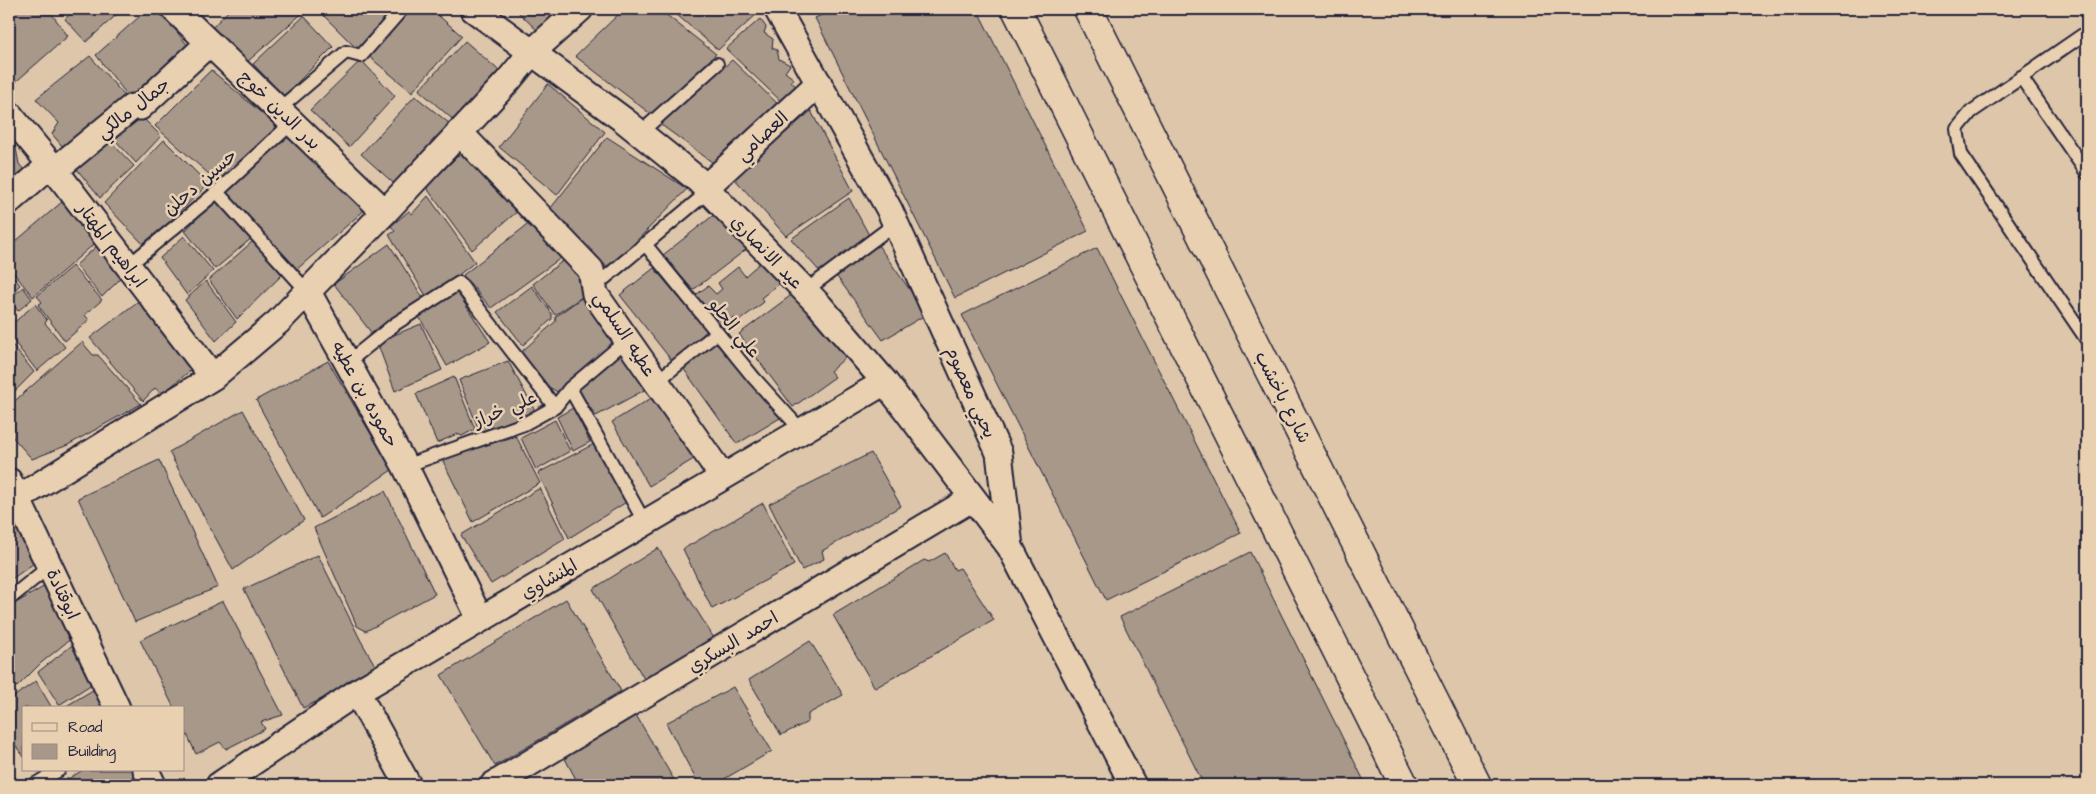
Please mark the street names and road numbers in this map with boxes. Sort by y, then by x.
street label: بدر الدين خوج [233,65,326,156]
street label: جمال مالكي [91,72,177,147]
street label: العصامي [731,106,796,169]
street label: حسين دحلن [158,143,243,221]
street label: ابراهيم المهتار [69,196,152,294]
street label: عيد الانصاري [725,210,808,295]
street label: عطيه السلمي [585,287,662,383]
street label: علي الحلو [700,292,766,365]
street label: حموده بن عطيه [325,337,404,452]
street label: يحيي معصوم [936,342,1002,443]
street label: شارع باخشب [1249,347,1316,448]
street label: علي خراز [468,385,542,437]
street label: المنشاوي [516,553,582,606]
street label: ابوقتادة [40,565,85,624]
street label: احمد البسكري [683,606,783,679]

